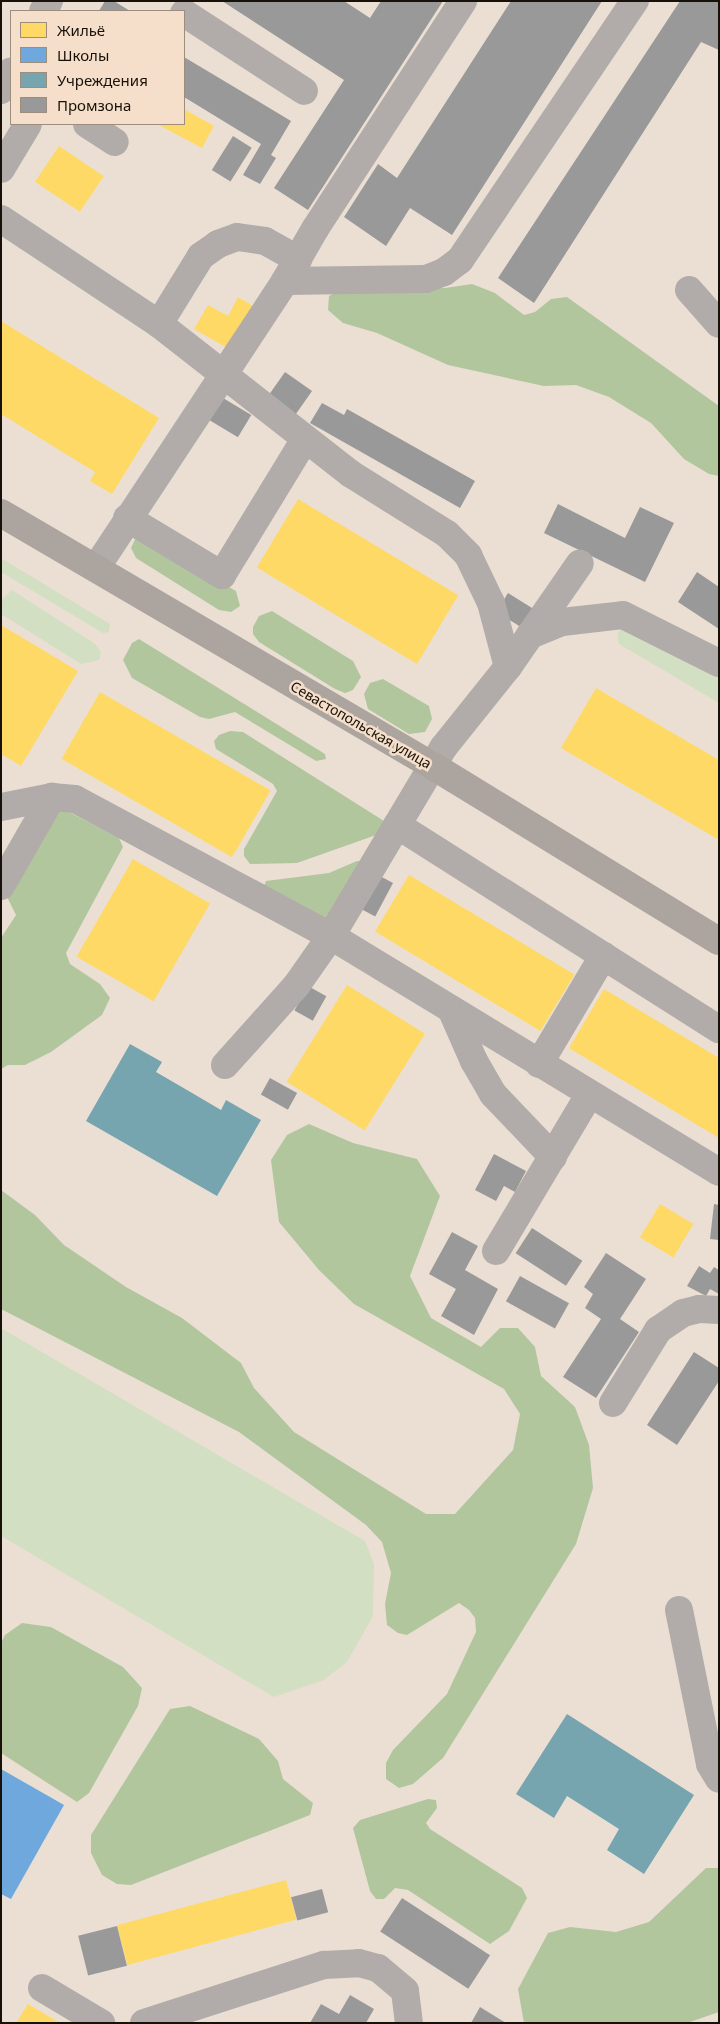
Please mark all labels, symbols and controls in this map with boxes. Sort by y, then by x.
legend [10,10,185,125]
text: Жильё [57,20,105,40]
text: Школы [57,45,109,65]
text: Учреждения [57,70,148,90]
text: Промзона [57,95,131,115]
street label: Севастопольская улица [288,678,434,772]

